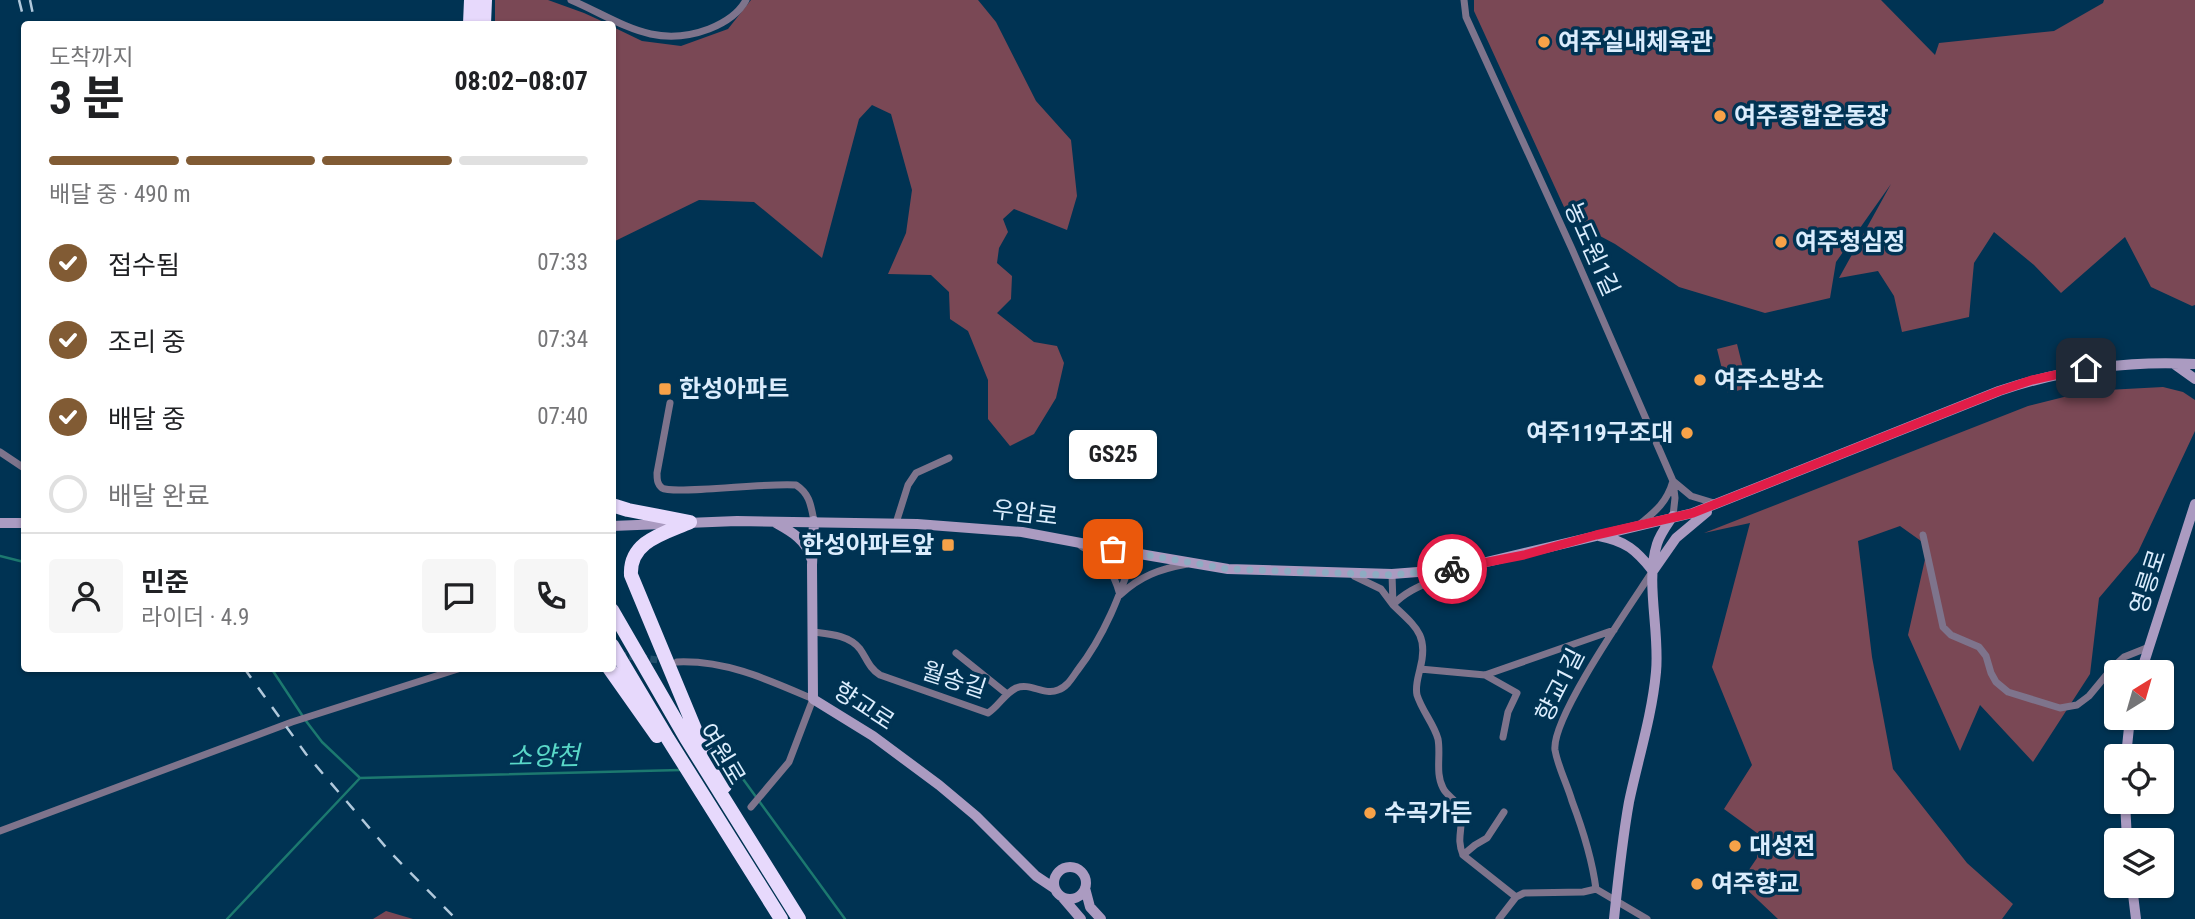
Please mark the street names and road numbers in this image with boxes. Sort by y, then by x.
street label: 농도원1길 [1559,198,1625,300]
street label: 우암로 [990,495,1060,531]
street label: 영릉로 [2124,546,2172,618]
street label: 향교1길 [1530,644,1590,726]
street label: 월송길 [918,656,990,704]
street label: 향교로 [829,676,899,736]
street label: 여원로 [693,718,751,790]

